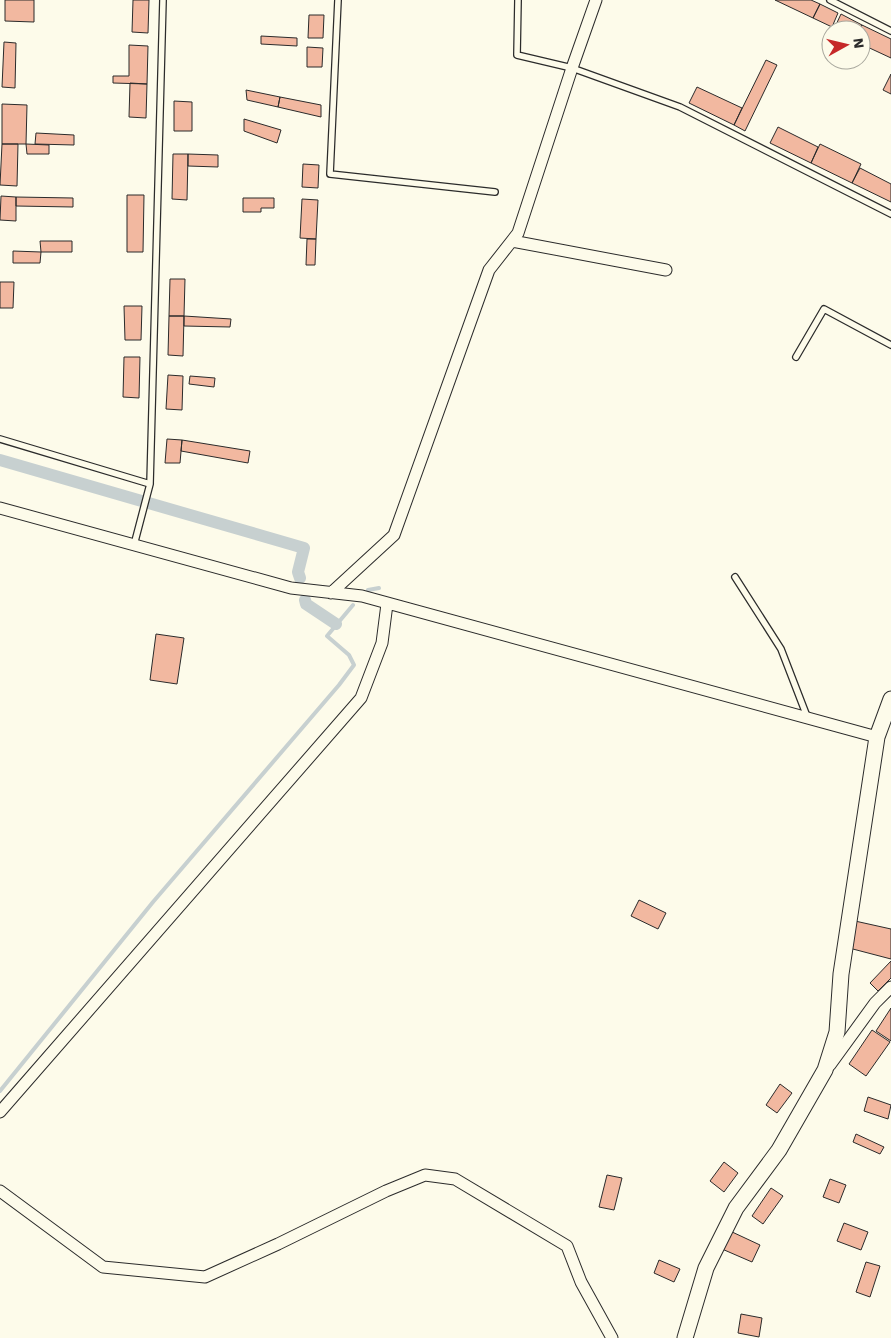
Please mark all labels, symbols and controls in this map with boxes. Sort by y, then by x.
north arrow [821,20,871,70]
text: N [850,37,868,49]

